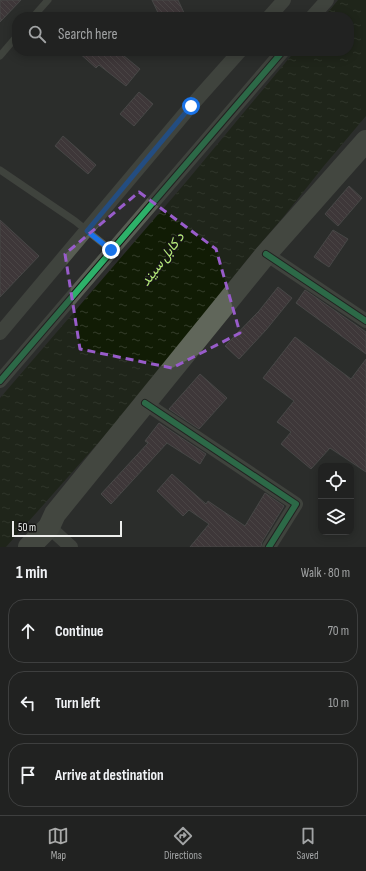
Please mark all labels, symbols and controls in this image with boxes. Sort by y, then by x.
search box [12,12,354,56]
icon: search [26,23,48,45]
text: Search here [58,25,118,44]
route start [182,97,200,115]
water label: د کابل سيند [137,229,188,289]
route end [102,241,120,259]
map controls [318,463,354,535]
button: locate [318,463,354,499]
button: layers [318,499,354,535]
scale bar [12,519,122,538]
text: 50 m [18,521,36,534]
text: 1 min [16,563,48,583]
text: Walk · 80 m [301,565,350,581]
icon: ahead [17,620,39,642]
text: Continue [55,622,104,641]
text: 70 m [328,623,349,639]
icon: left [17,692,39,714]
text: Turn left [55,694,100,713]
text: 10 m [328,695,349,711]
icon: arrive [17,764,39,786]
text: Arrive at destination [55,766,164,785]
tab: Map [47,825,69,862]
tab: Directions [164,825,202,862]
tab: Saved [297,825,319,862]

